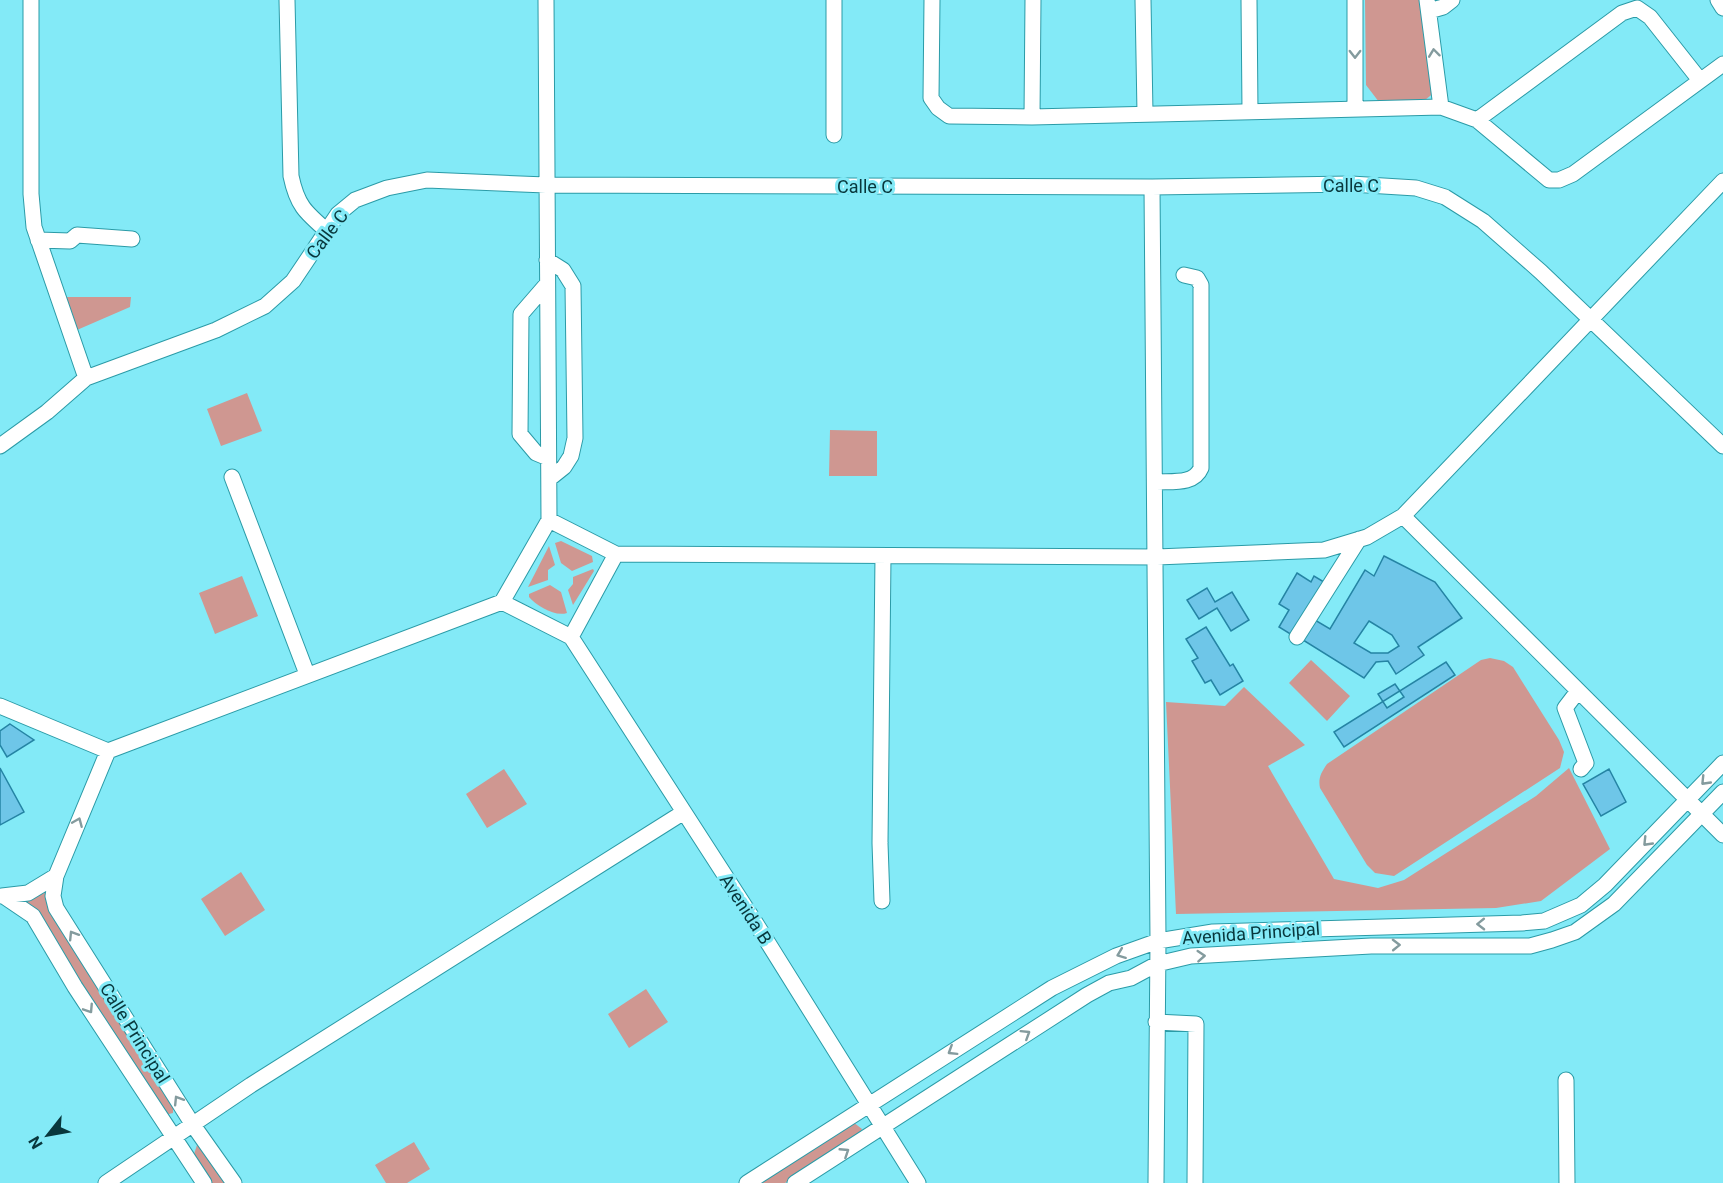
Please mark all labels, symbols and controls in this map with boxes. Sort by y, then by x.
one-way arrow [1428,49,1441,58]
one-way arrow [1349,50,1361,59]
street label: Calle C [1323,175,1379,196]
street label: Calle C [837,176,893,197]
street label: Calle C [302,205,352,263]
one-way arrow [1701,775,1712,785]
one-way arrow [71,818,83,829]
one-way arrow [1643,835,1654,846]
street label: Avenida B [716,870,776,948]
street label: Avenida Principal [1181,918,1321,948]
one-way arrow [1476,918,1485,930]
one-way arrow [69,931,80,942]
one-way arrow [1392,939,1401,951]
one-way arrow [1116,947,1127,959]
one-way arrow [1197,950,1206,963]
street label: Calle Principal [96,979,174,1087]
one-way arrow [82,1002,93,1013]
one-way arrow [1020,1029,1030,1041]
one-way arrow [948,1044,958,1056]
one-way arrow [173,1096,185,1106]
north arrow [18,1105,78,1165]
text: N [25,1133,47,1152]
one-way arrow [839,1147,849,1159]

